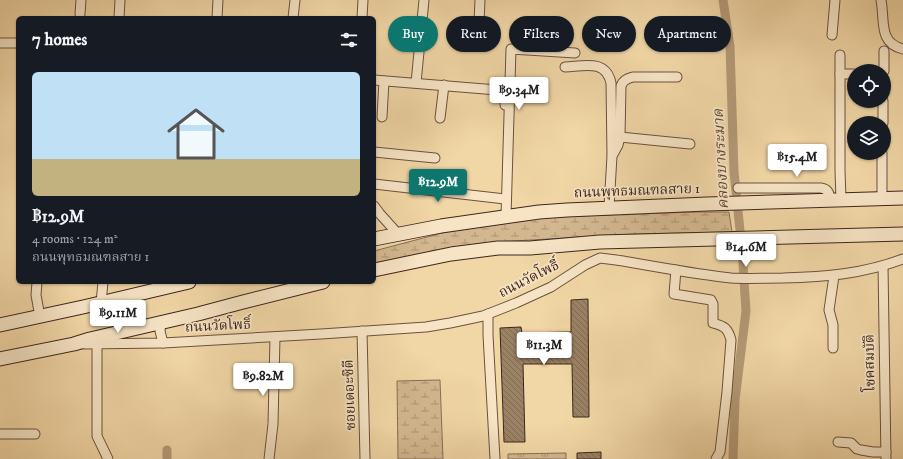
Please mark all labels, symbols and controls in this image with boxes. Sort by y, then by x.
chip: Buy [388,16,438,52]
chip: Rent [446,16,501,52]
chip: Filters [509,16,574,52]
chip: New [582,16,636,52]
chip: Apartment [644,16,731,52]
text: 7 homes [32,29,87,51]
icon: filters [338,29,360,51]
map controls [847,64,891,160]
button: locate [847,64,891,108]
pin: ฿9.34M [486,77,552,111]
text: ฿9.34M [498,82,540,98]
icon: home [160,98,232,170]
water label: คลองบางระมาด [709,108,733,210]
button: layers [847,116,891,160]
pin: ฿15.4M [764,144,830,178]
text: ฿15.4M [777,149,817,165]
pin: ฿12.9M [405,169,471,203]
text: ฿12.9M [418,174,458,190]
street label: ถนนพุทธมณฑลสาย 1 [574,180,700,202]
text: ฿12.9M [32,206,84,228]
text: 4 rooms · 124 m² [32,231,118,247]
pin: ฿14.6M [713,234,779,268]
text: ฿14.6M [725,239,767,255]
text: ถนนพุทธมณฑลสาย 1 [32,249,149,265]
street label: ถนนวัดโพธิ์ [495,253,564,302]
pin: ฿9.11M [85,300,151,334]
text: ฿9.11M [99,305,137,321]
street label: ถนนวัดโพธิ์ [184,313,253,337]
pin: ฿11.3M [511,332,577,366]
street label: โชคสมบัติ [858,334,880,393]
text: ฿11.3M [526,337,562,353]
street label: ซอยเดอะซิตี [340,359,360,431]
pin: ฿9.82M [230,363,296,397]
text: ฿9.82M [242,368,284,384]

